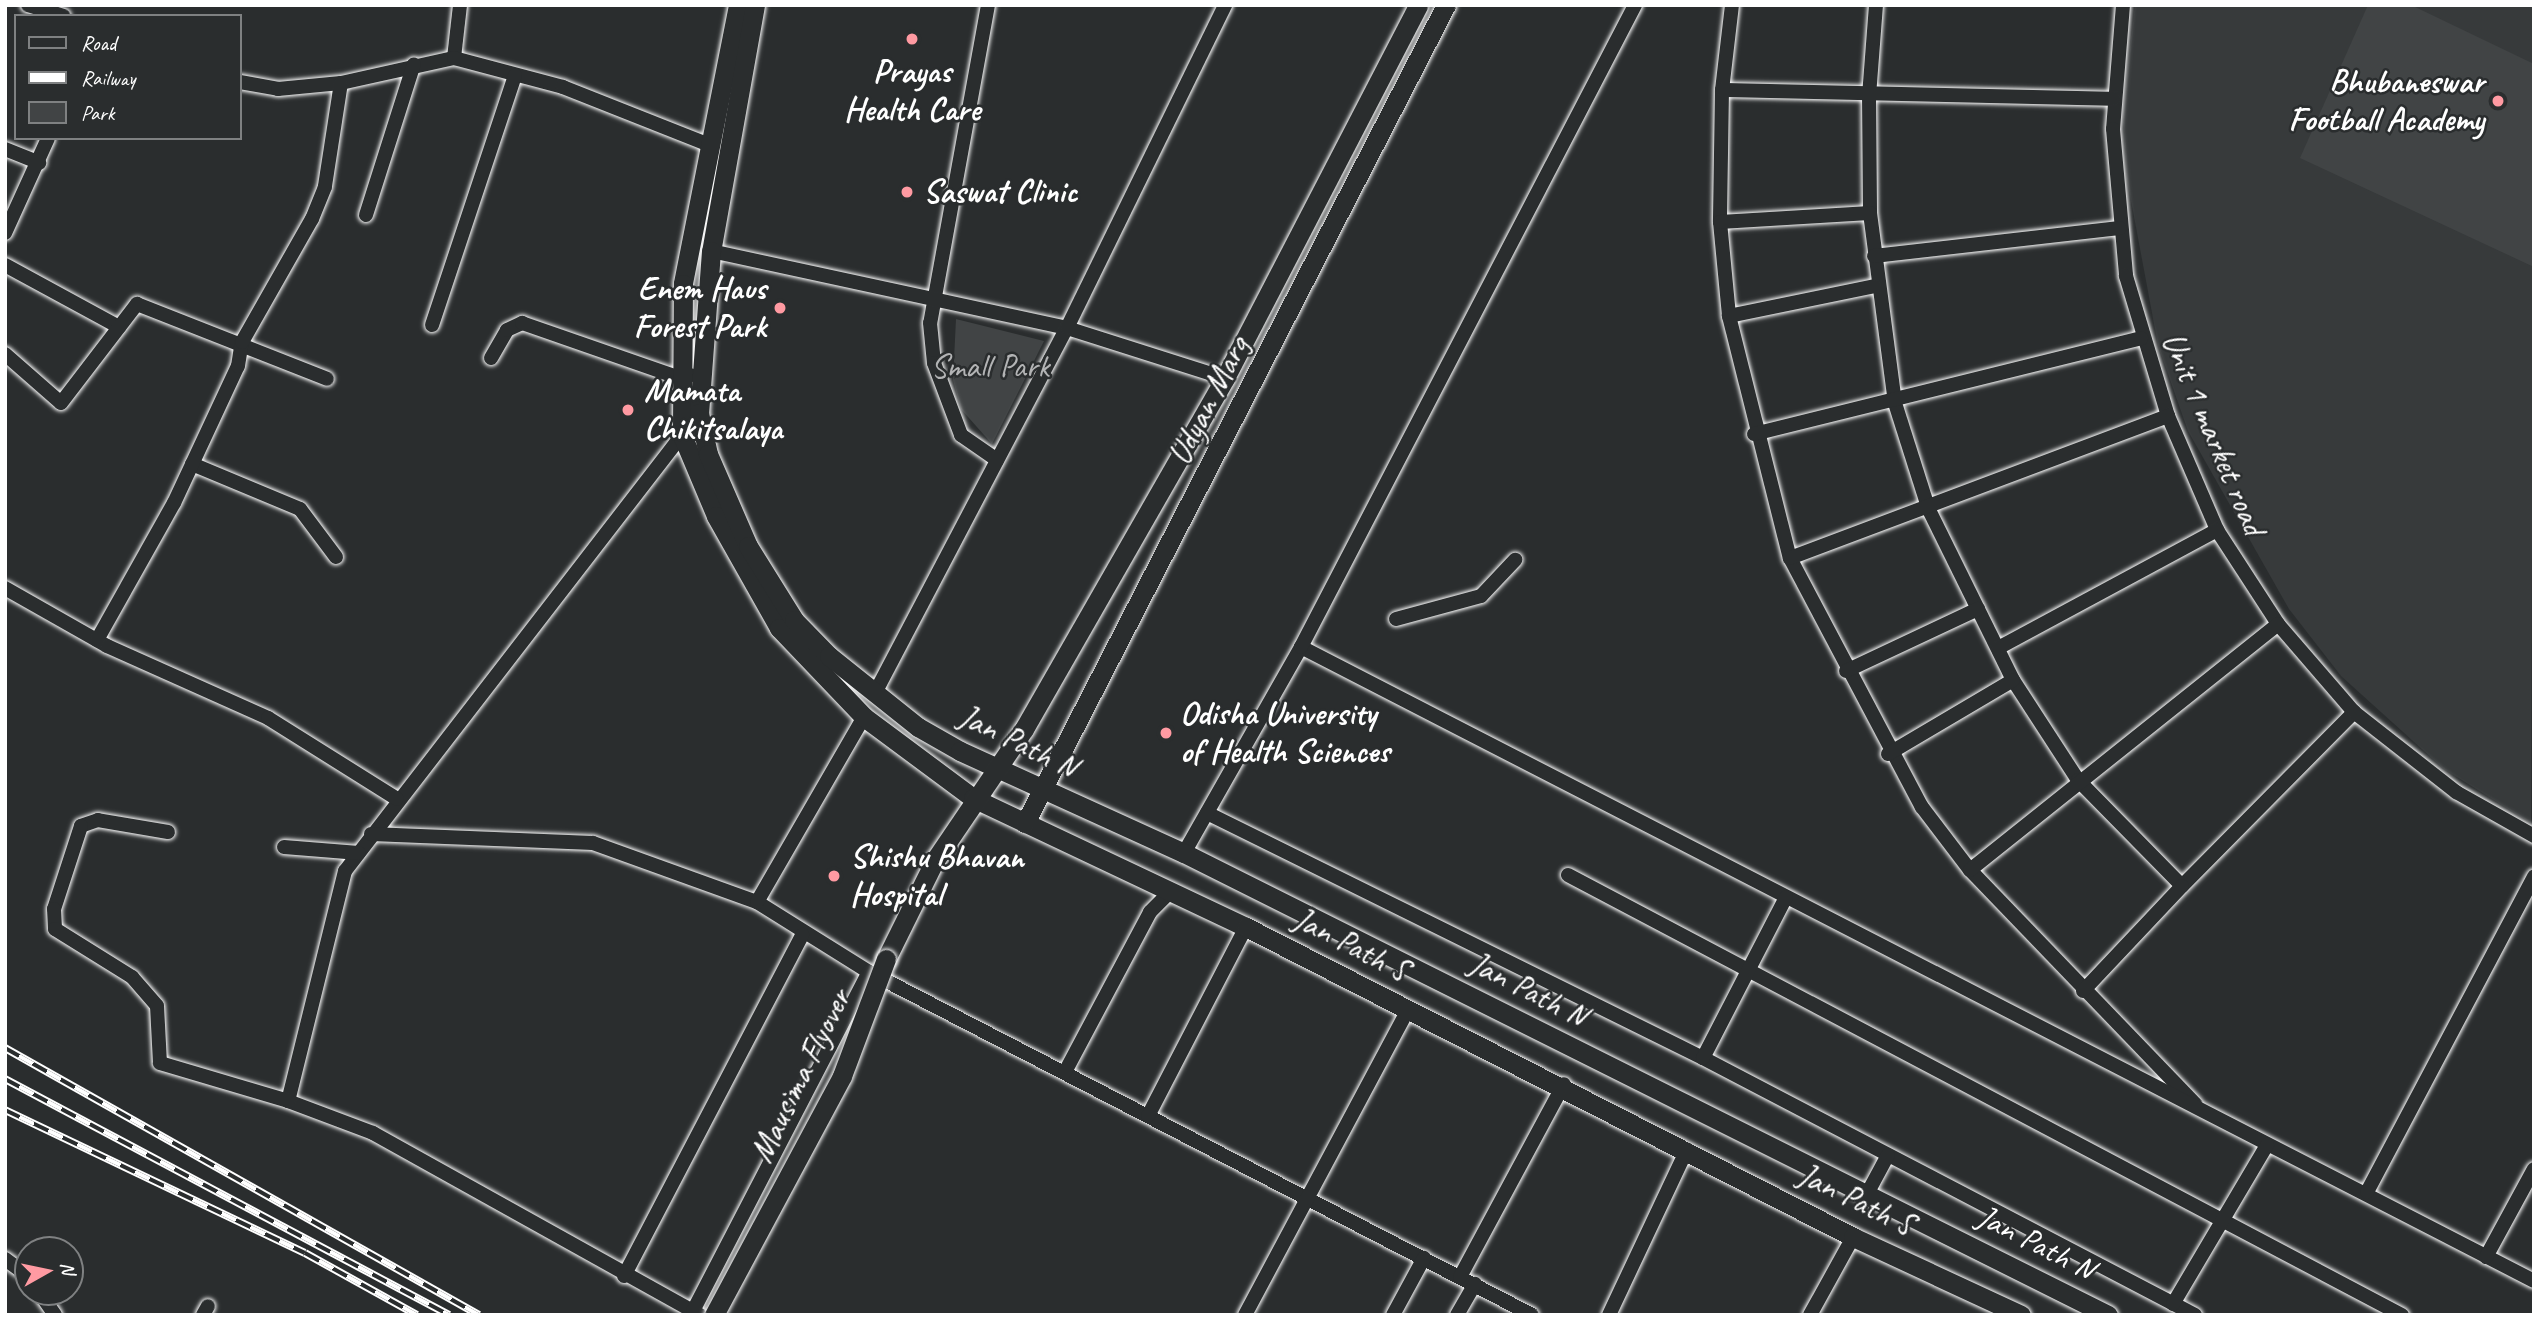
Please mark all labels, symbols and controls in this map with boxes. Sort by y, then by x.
legend [14,14,242,140]
marker: Prayas Health Care [902,29,922,49]
text: Road [81,30,116,56]
place label: Prayas Health Care [844,52,980,130]
place label: Bhubaneswar Football Academy [2288,62,2484,140]
text: Railway [81,65,135,91]
marker: Bhubaneswar Football Academy [2490,93,2506,109]
text: Park [81,100,114,126]
place label: Saswat Clinic [923,172,1077,212]
marker: Saswat Clinic [897,182,917,202]
place label: Enem Haus Forest Park [633,269,766,347]
marker: Enem Haus Forest Park [772,300,788,316]
street label: Unit 1 market road [2153,327,2273,541]
street label: Udyan Marg [1160,330,1258,472]
park label: Small Park [930,347,1050,387]
place label: Mamata Chikitsalaya [644,371,782,449]
marker: Mamata Chikitsalaya [618,400,638,420]
place label: Odisha University of Health Sciences [1180,694,1389,772]
street label: Jan Path N [951,696,1085,788]
marker: Odisha University of Health Sciences [1158,725,1174,741]
place label: Shishu Bhavan Hospital [850,837,1023,915]
marker: Shishu Bhavan Hospital [824,866,844,886]
street label: Jan Path S [1286,899,1416,991]
street label: Jan Path N [1461,943,1595,1037]
street label: Mausima Flyover [742,983,860,1169]
street label: Jan Path S [1791,1155,1921,1245]
street label: Jan Path N [1969,1196,2103,1290]
north arrow [14,1236,84,1306]
text: N [55,1260,81,1276]

